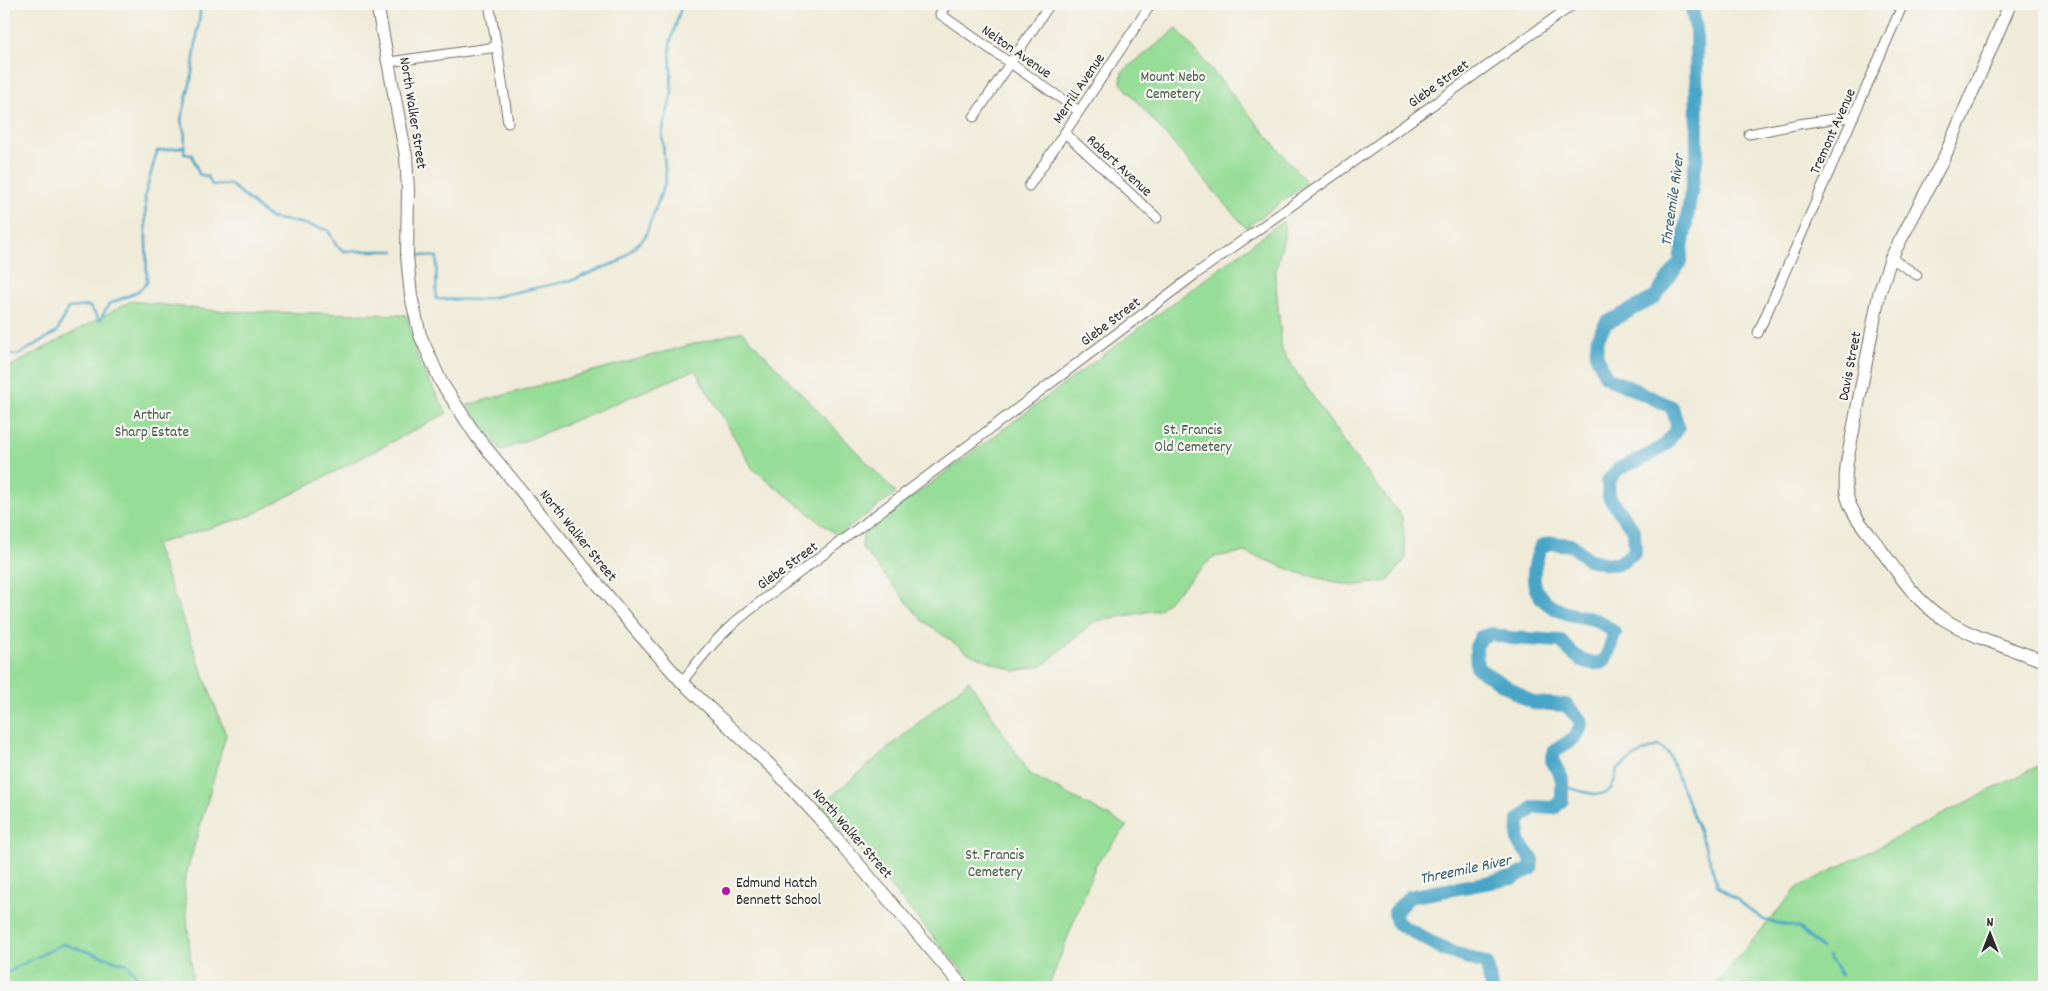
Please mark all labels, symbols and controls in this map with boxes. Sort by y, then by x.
street label: Nelton Avenue [976,20,1056,85]
street label: Merrill Avenue [1048,49,1112,129]
street label: Glebe Street [1404,55,1475,114]
street label: North Walker Street [392,56,432,171]
park label: Mount Nebo Cemetery [1140,67,1206,106]
street label: Tremont Avenue [1805,85,1863,178]
street label: Robert Avenue [1081,130,1157,203]
water label: Threemile River [1656,151,1692,248]
street label: Glebe Street [1076,292,1146,353]
street label: Davis Street [1833,329,1869,403]
park label: Arthur Sharp Estate [115,405,190,444]
park label: St. Francis Old Cemetery [1154,420,1233,459]
street label: North Walker Street [533,485,622,587]
street label: Glebe Street [753,537,824,596]
street label: North Walker Street [806,784,897,884]
park label: St. Francis Cemetery [965,845,1025,884]
water label: Threemile River [1418,849,1515,891]
place label: Edmund Hatch Bennett School [736,873,822,912]
marker: Edmund Hatch Bennett School [720,885,732,897]
north arrow [1966,908,2016,958]
text: N [1987,913,1994,933]

